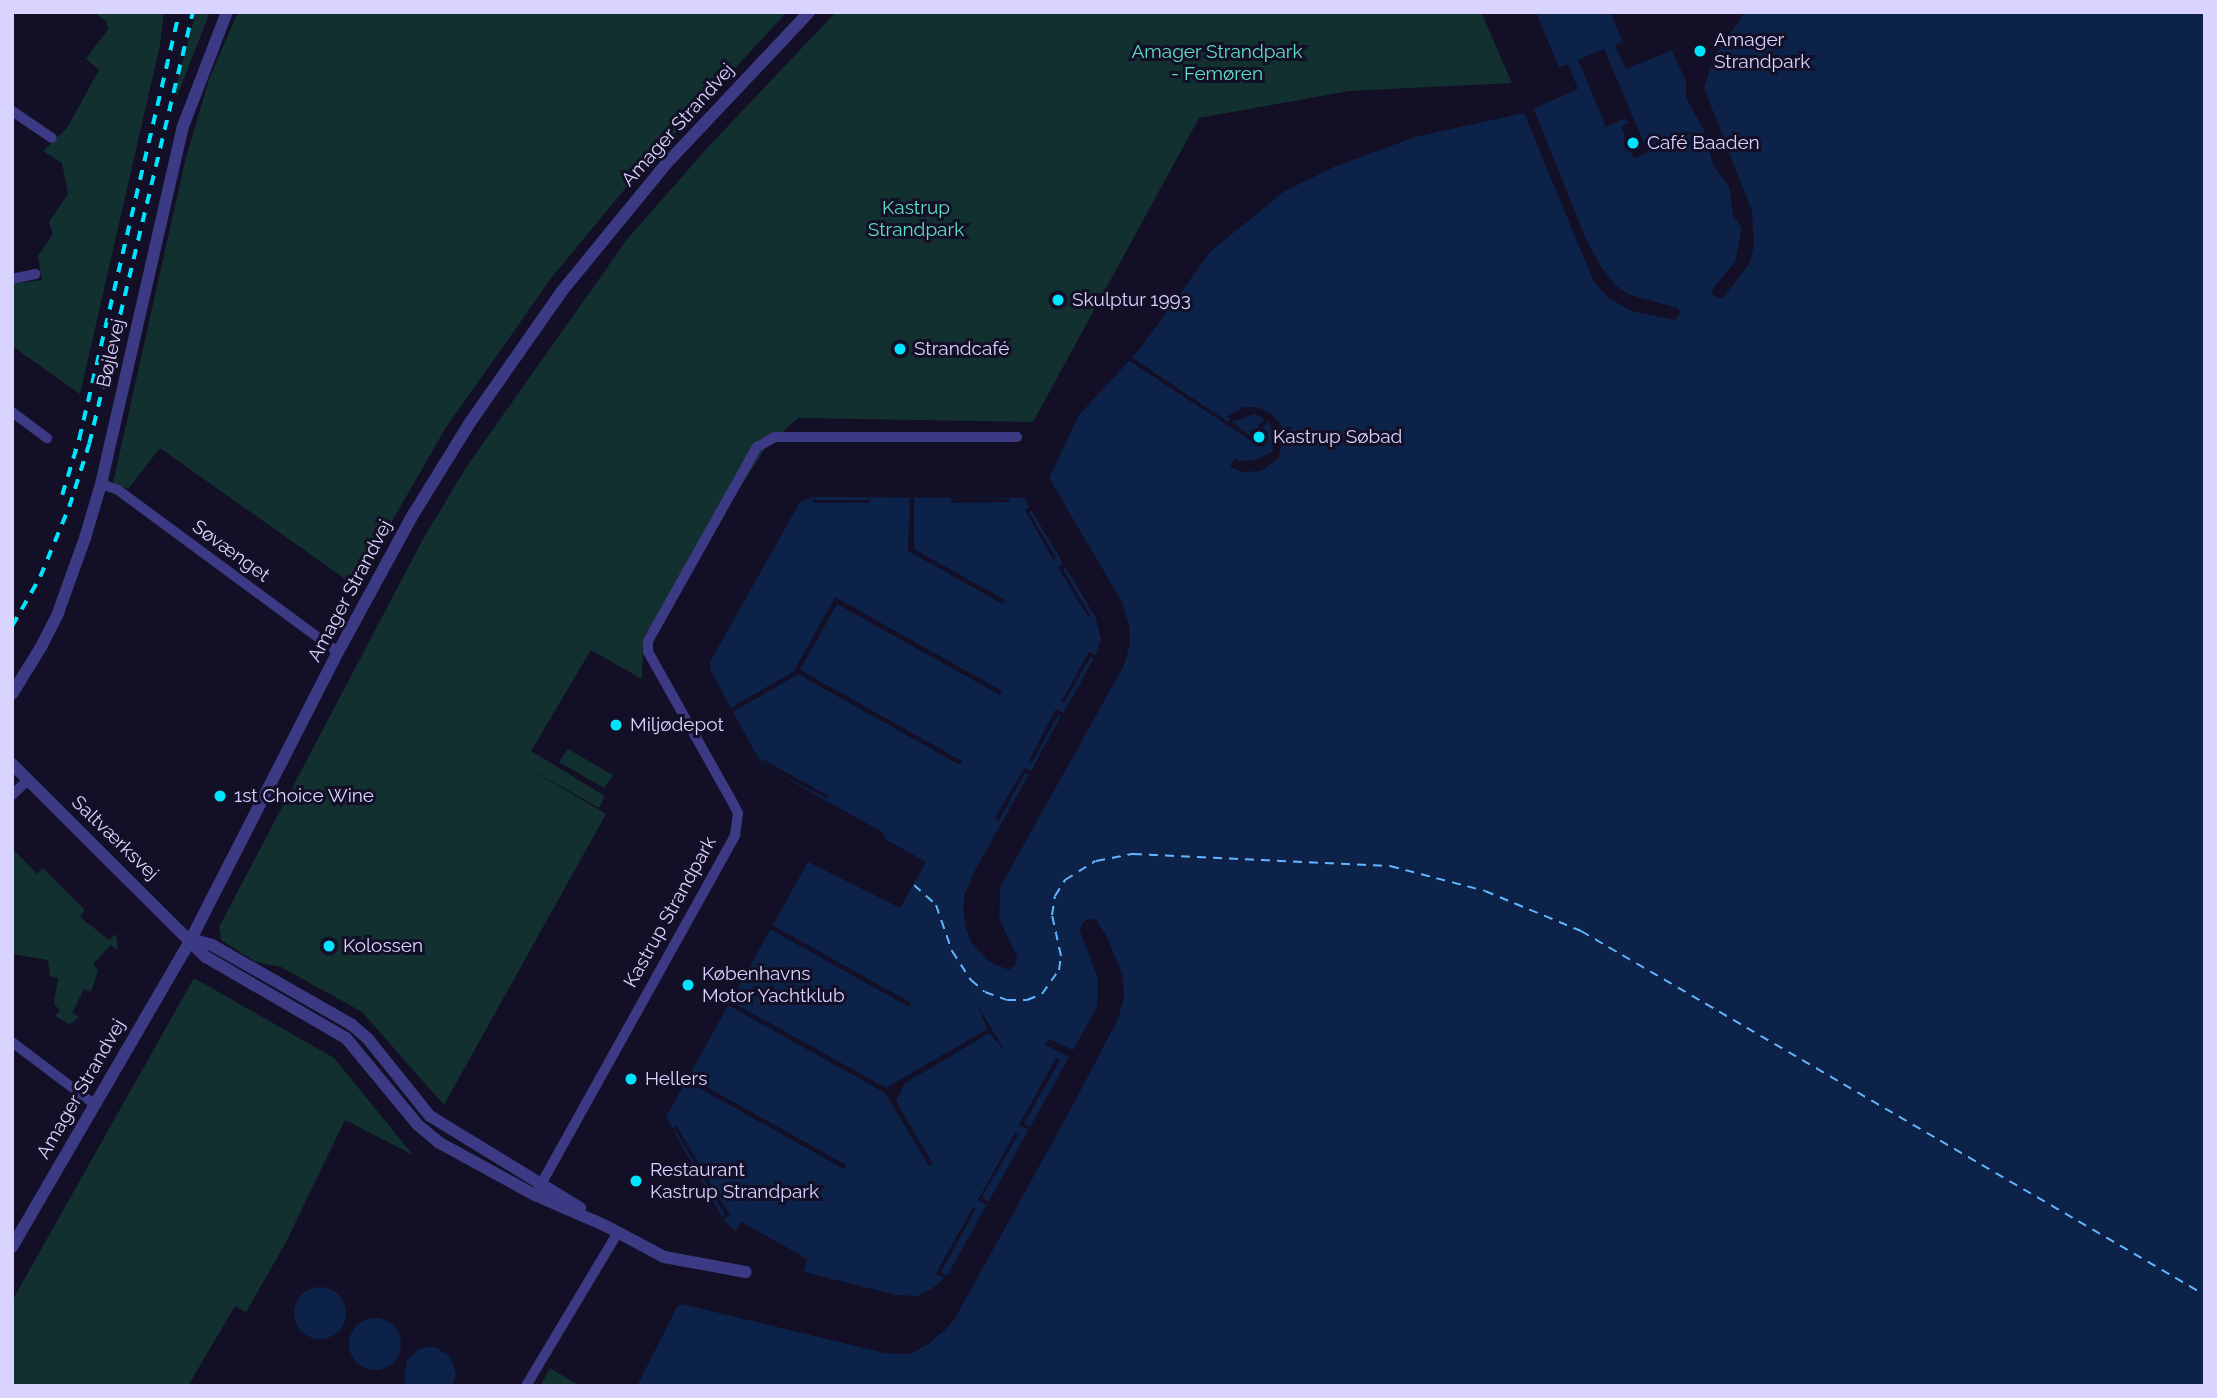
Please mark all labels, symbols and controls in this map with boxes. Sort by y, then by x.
place label: Amager Strandpark [1714,29,1810,73]
park label: Amager Strandpark - Femøren [1131,41,1303,85]
marker: Amager Strandpark [1692,43,1708,59]
street label: Amager Strandvej [617,59,739,191]
place label: Café Baaden [1647,132,1760,154]
marker: Café Baaden [1625,135,1641,151]
park label: Kastrup Strandpark [868,197,964,241]
place label: Skulptur 1993 [1072,289,1191,311]
marker: Skulptur 1993 [1050,292,1066,308]
street label: Bøjlevej [92,317,130,389]
place label: Strandcafé [914,338,1009,360]
marker: Strandcafé [892,341,908,357]
place label: Kastrup Søbad [1273,426,1402,448]
marker: Kastrup Søbad [1251,429,1267,445]
street label: Søvænget [188,515,274,587]
street label: Amager Strandvej [303,516,397,666]
place label: Miljødepot [630,714,724,736]
marker: Miljødepot [608,717,624,733]
place label: 1st Choice Wine [234,785,375,807]
marker: 1st Choice Wine [212,788,228,804]
street label: Saltværksvej [67,791,163,885]
street label: Kastrup Strandpark [619,833,721,991]
place label: Kolossen [343,935,423,957]
marker: Kolossen [321,938,337,954]
place label: Københavns Motor Yachtklub [702,963,846,1007]
marker: Københavns Motor Yachtklub [680,977,696,993]
street label: Amager Strandvej [32,1015,130,1163]
place label: Hellers [645,1068,707,1090]
marker: Hellers [623,1071,639,1087]
place label: Restaurant Kastrup Strandpark [650,1159,819,1203]
marker: Restaurant Kastrup Strandpark [628,1173,644,1189]

